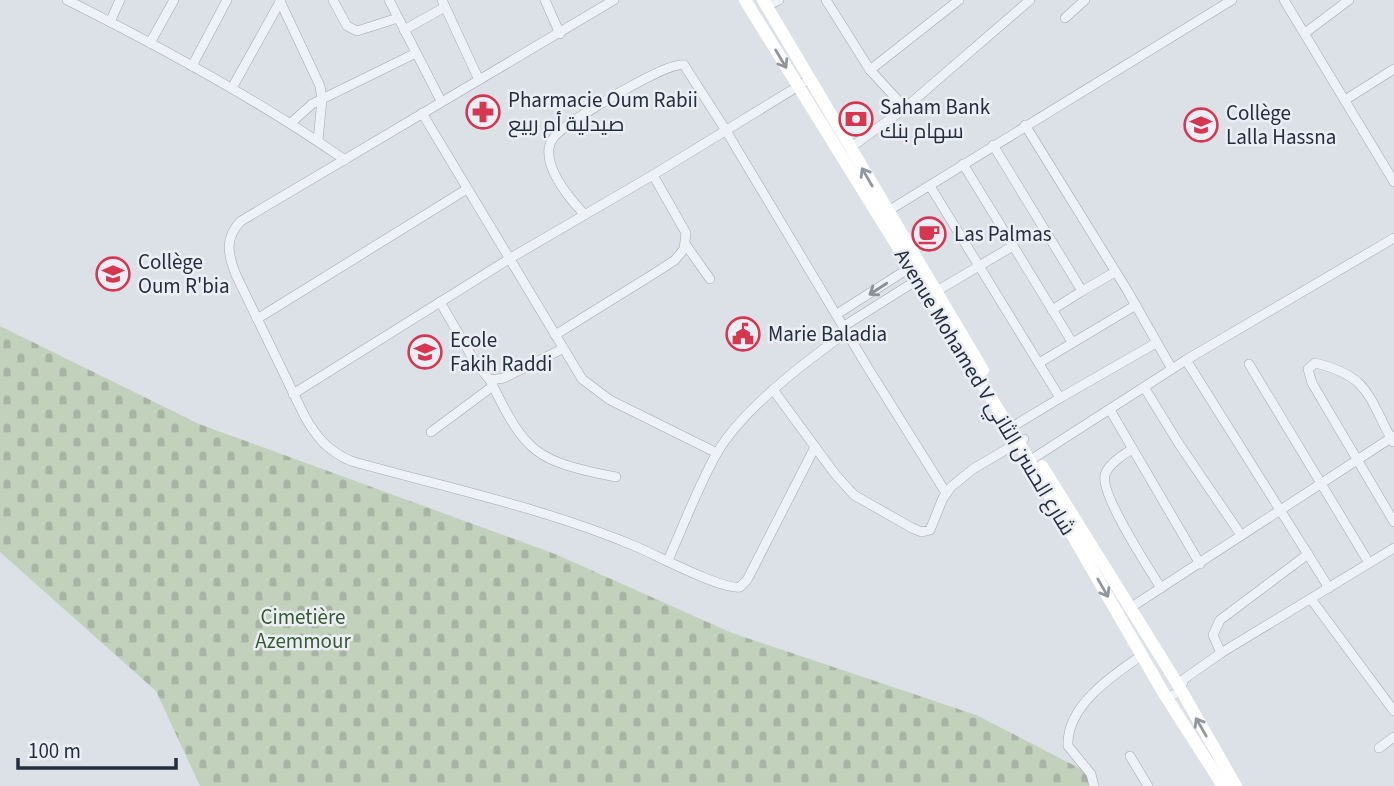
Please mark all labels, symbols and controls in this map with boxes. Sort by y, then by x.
one-way arrow [774,48,788,68]
place label: Pharmacie Oum Rabii صيدلية أم ربيع [508,85,698,139]
place label: Saham Bank سهام بنك [880,92,991,146]
pharmacy icon: Pharmacie Oum Rabii صيدلية أم ربيع [464,93,502,131]
place label: Collège Lalla Hassna [1226,98,1336,152]
bank icon: Saham Bank سهام بنك [837,100,875,138]
school or university icon: Collège Lalla Hassna [1182,106,1220,144]
one-way arrow [860,167,874,187]
cafe icon: Las Palmas [910,215,948,253]
place label: Las Palmas [954,219,1052,249]
street label: Avenue Mohamed V شارع الحسن الثاني [886,243,1083,542]
place label: Collège Oum R'bia [138,247,230,301]
school or university icon: Collège Oum R'bia [94,255,132,293]
one-way arrow [868,282,888,296]
public building icon: Marie Baladia [724,315,762,353]
place label: Marie Baladia [768,319,887,349]
place label: Ecole Fakih Raddi [450,325,552,379]
school or university icon: Ecole Fakih Raddi [406,333,444,371]
one-way arrow [1096,577,1110,597]
park label: Cimetière Azemmour [255,602,351,656]
one-way arrow [1194,718,1208,738]
scale bar [18,726,175,770]
text: 100 m [28,736,81,766]

